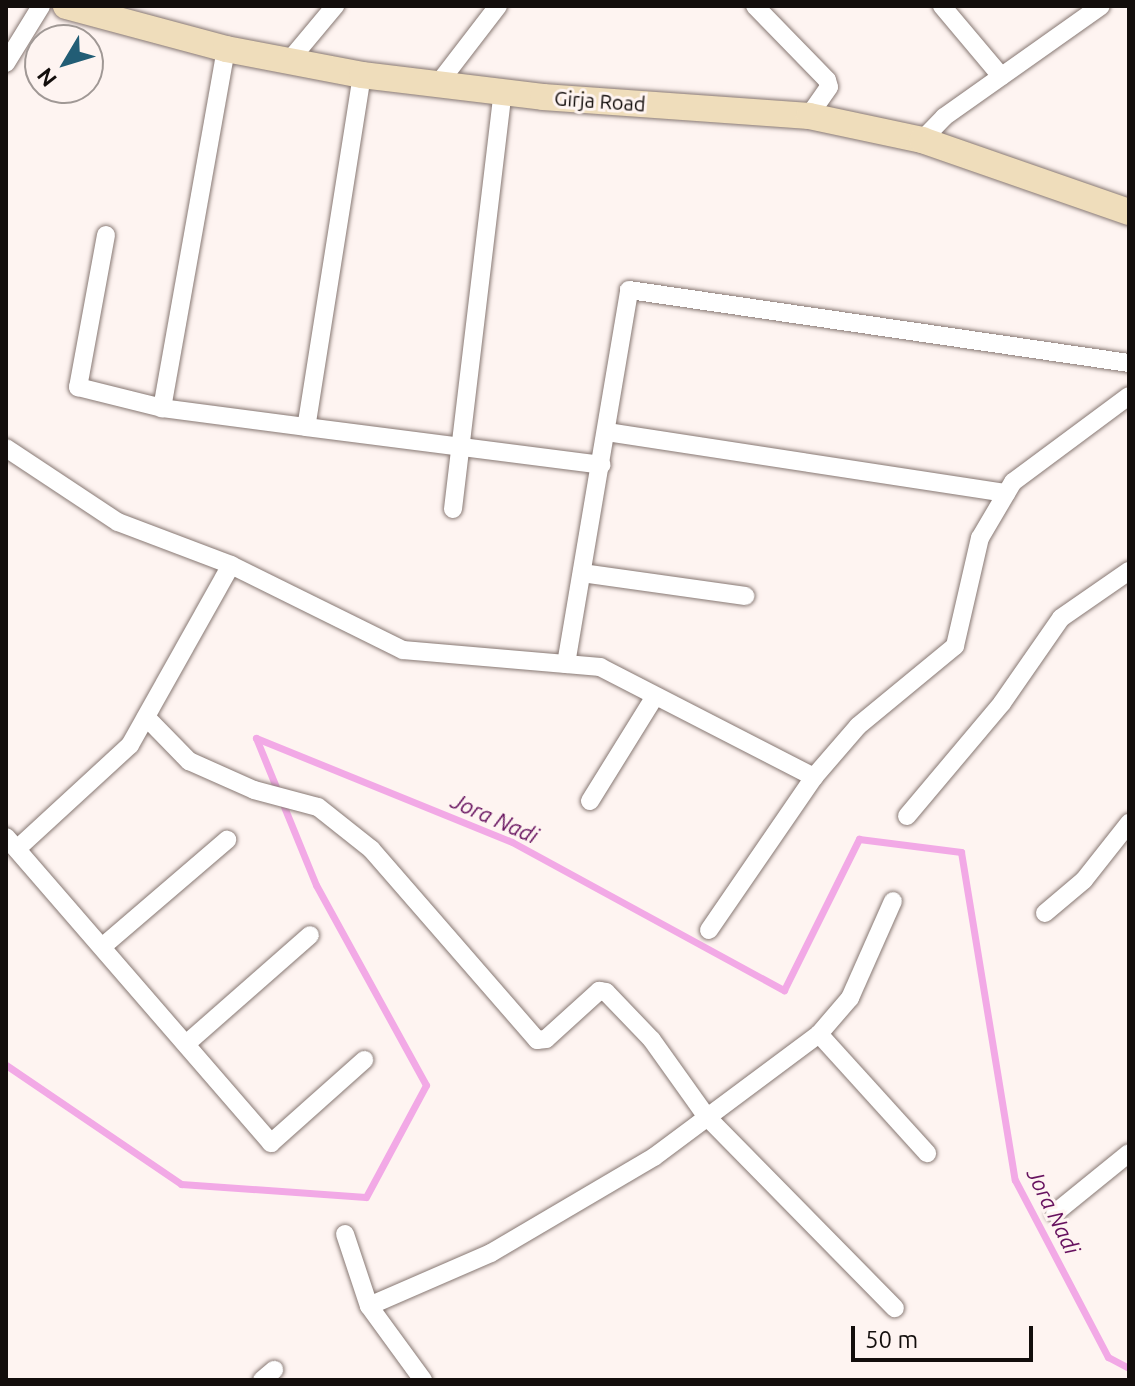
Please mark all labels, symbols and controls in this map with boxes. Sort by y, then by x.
north arrow [24,24,104,104]
text: N [31,64,61,92]
street label: Girja Road [554,86,646,116]
water label: Jora Nadi [447,787,543,849]
water label: Jora Nadi [1022,1164,1086,1258]
scale bar [855,1310,1037,1360]
text: 50 m [865,1326,918,1353]

